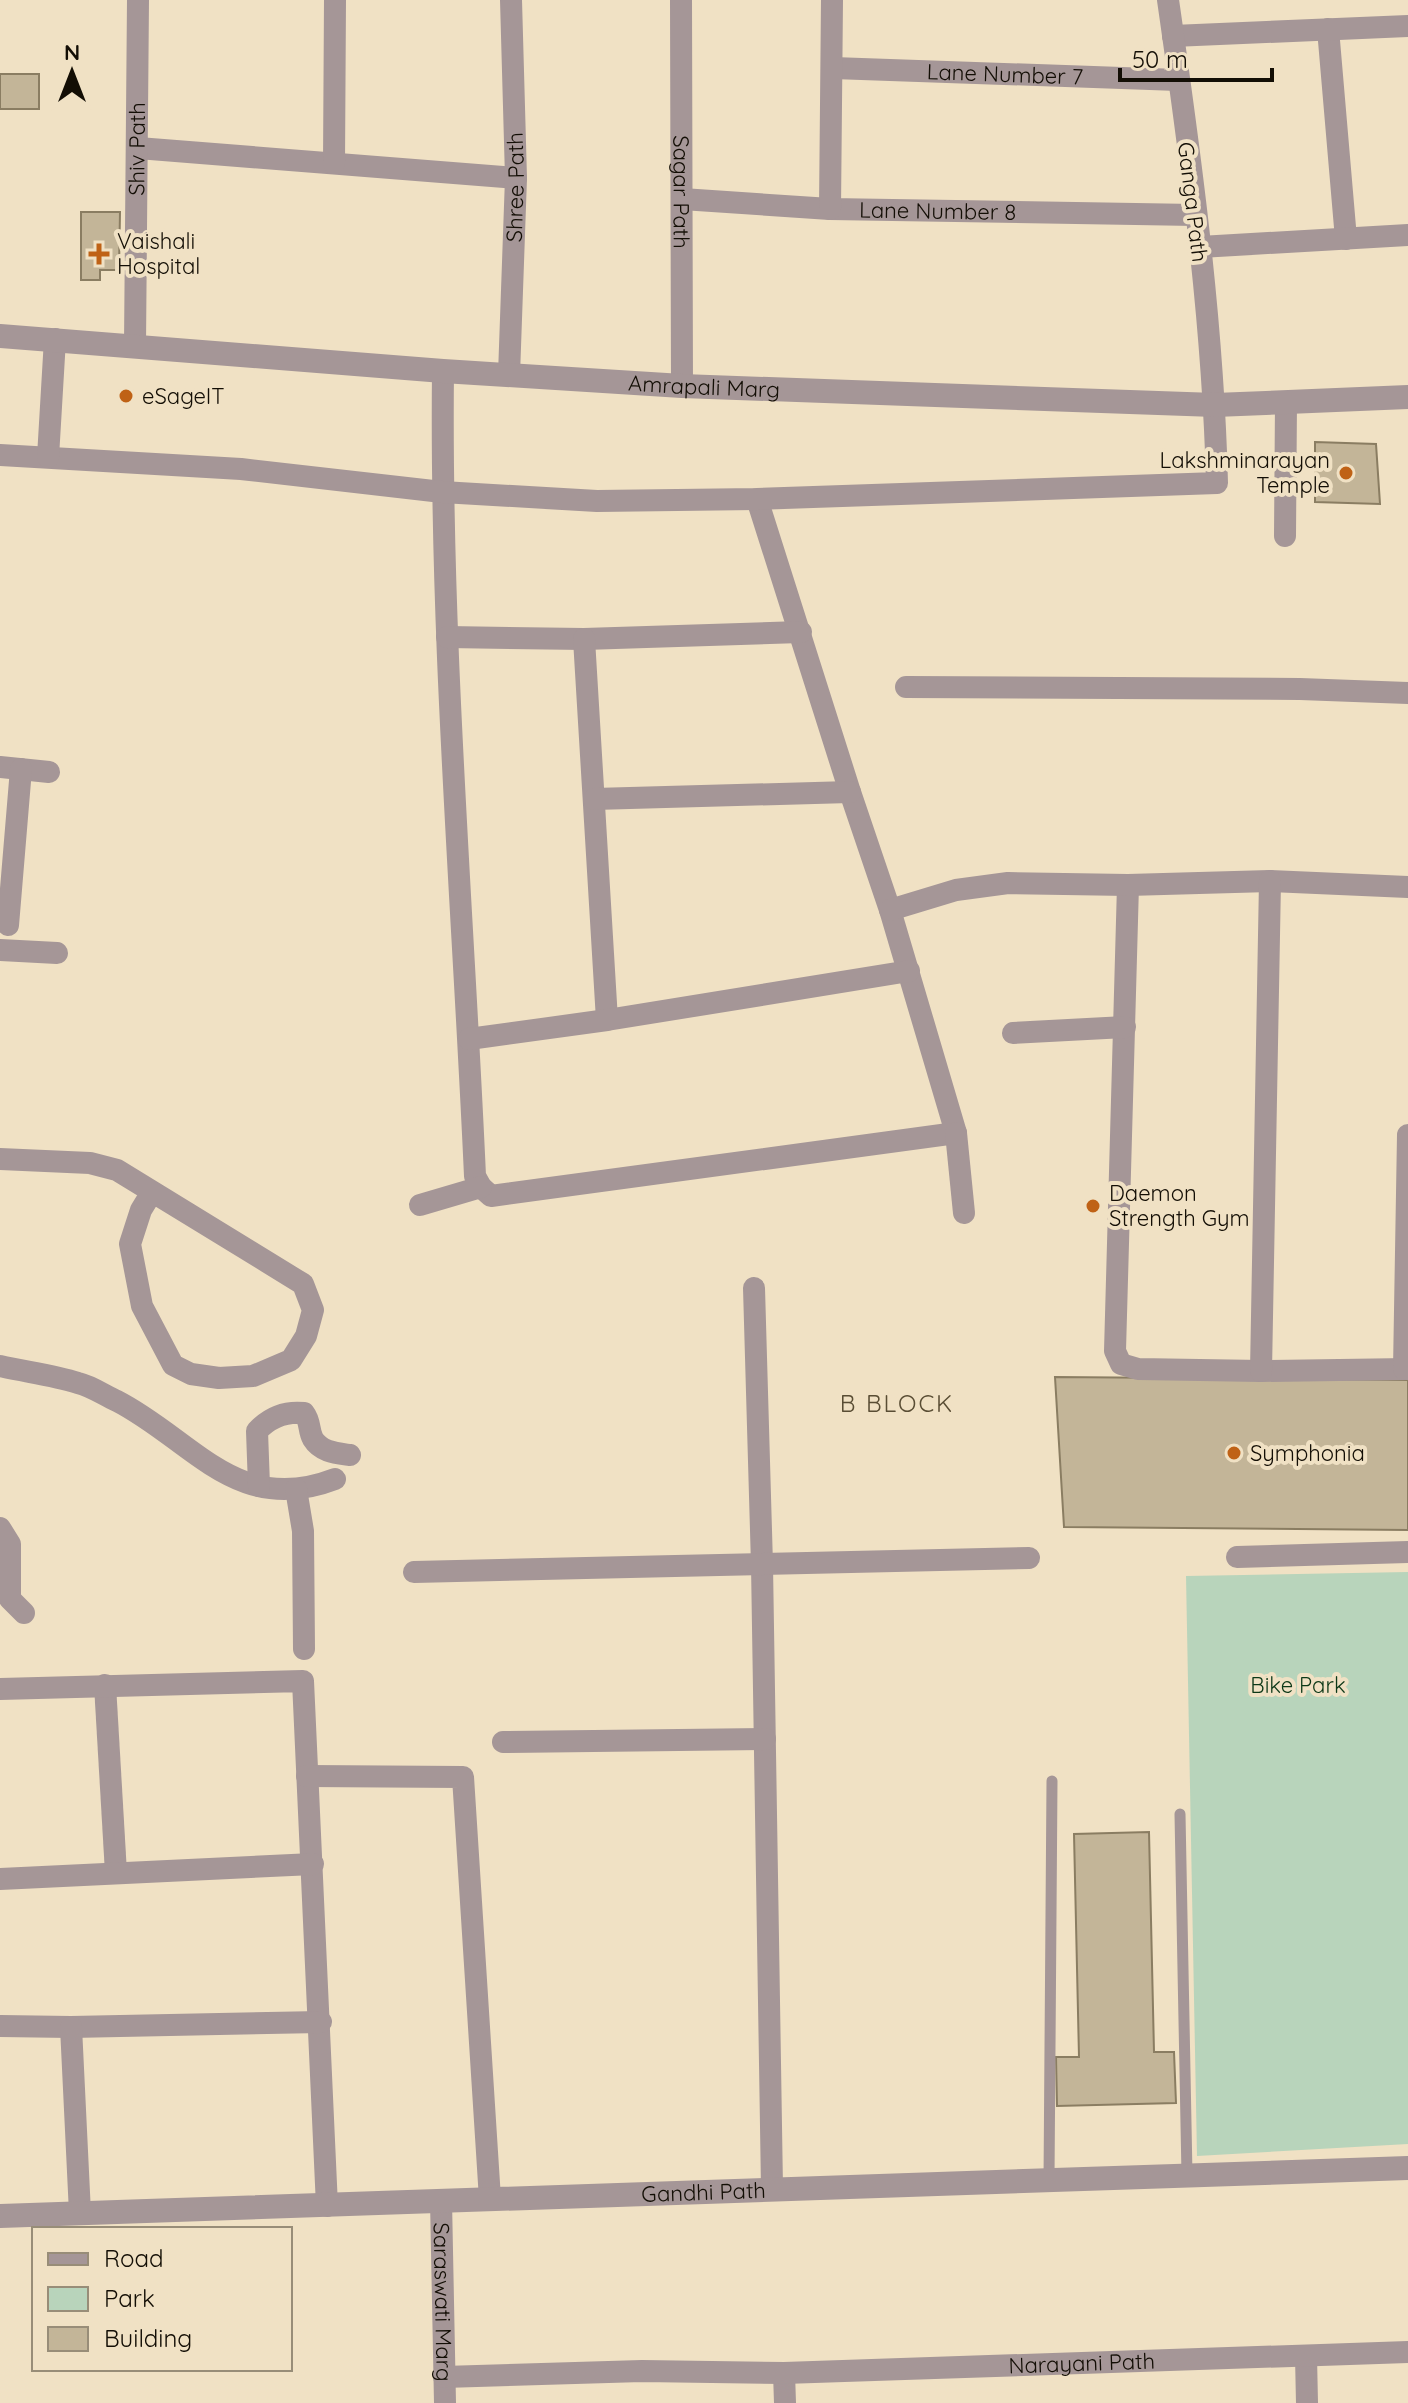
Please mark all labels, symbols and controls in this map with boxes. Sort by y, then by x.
north arrow [32,32,112,112]
scale bar [1120,32,1272,82]
text: N [64,38,80,66]
text: 50 m [1132,44,1188,74]
street label: Lane Number 7 [926,57,1084,91]
street label: Shiv Path [122,102,151,196]
street label: Shree Path [500,132,530,243]
street label: Sagar Path [667,135,696,249]
street label: Ganga Path [1172,140,1214,264]
street label: Lane Number 8 [859,195,1016,226]
place label: Vaishali Hospital [117,227,200,280]
marker: Vaishali Hospital [88,243,110,265]
street label: Amrapali Marg [627,369,780,403]
place label: eSageIT [142,382,225,410]
marker: eSageIT [117,387,135,405]
place label: Lakshminarayan Temple [1160,446,1330,499]
marker: Lakshminarayan Temple [1337,464,1355,482]
place label: Daemon Strength Gym [1109,1179,1250,1232]
marker: Daemon Strength Gym [1084,1197,1102,1215]
district label: B BLOCK [840,1388,954,1418]
place label: Symphonia [1250,1439,1365,1467]
marker: Symphonia [1225,1444,1243,1462]
park label: Bike Park [1250,1671,1346,1699]
street label: Gandhi Path [641,2176,766,2208]
street label: Saraswati Marg [427,2222,459,2382]
legend [32,2227,292,2371]
text: Road [104,2243,164,2273]
text: Park [104,2283,155,2313]
text: Building [104,2323,192,2353]
street label: Narayani Path [1008,2347,1155,2379]

